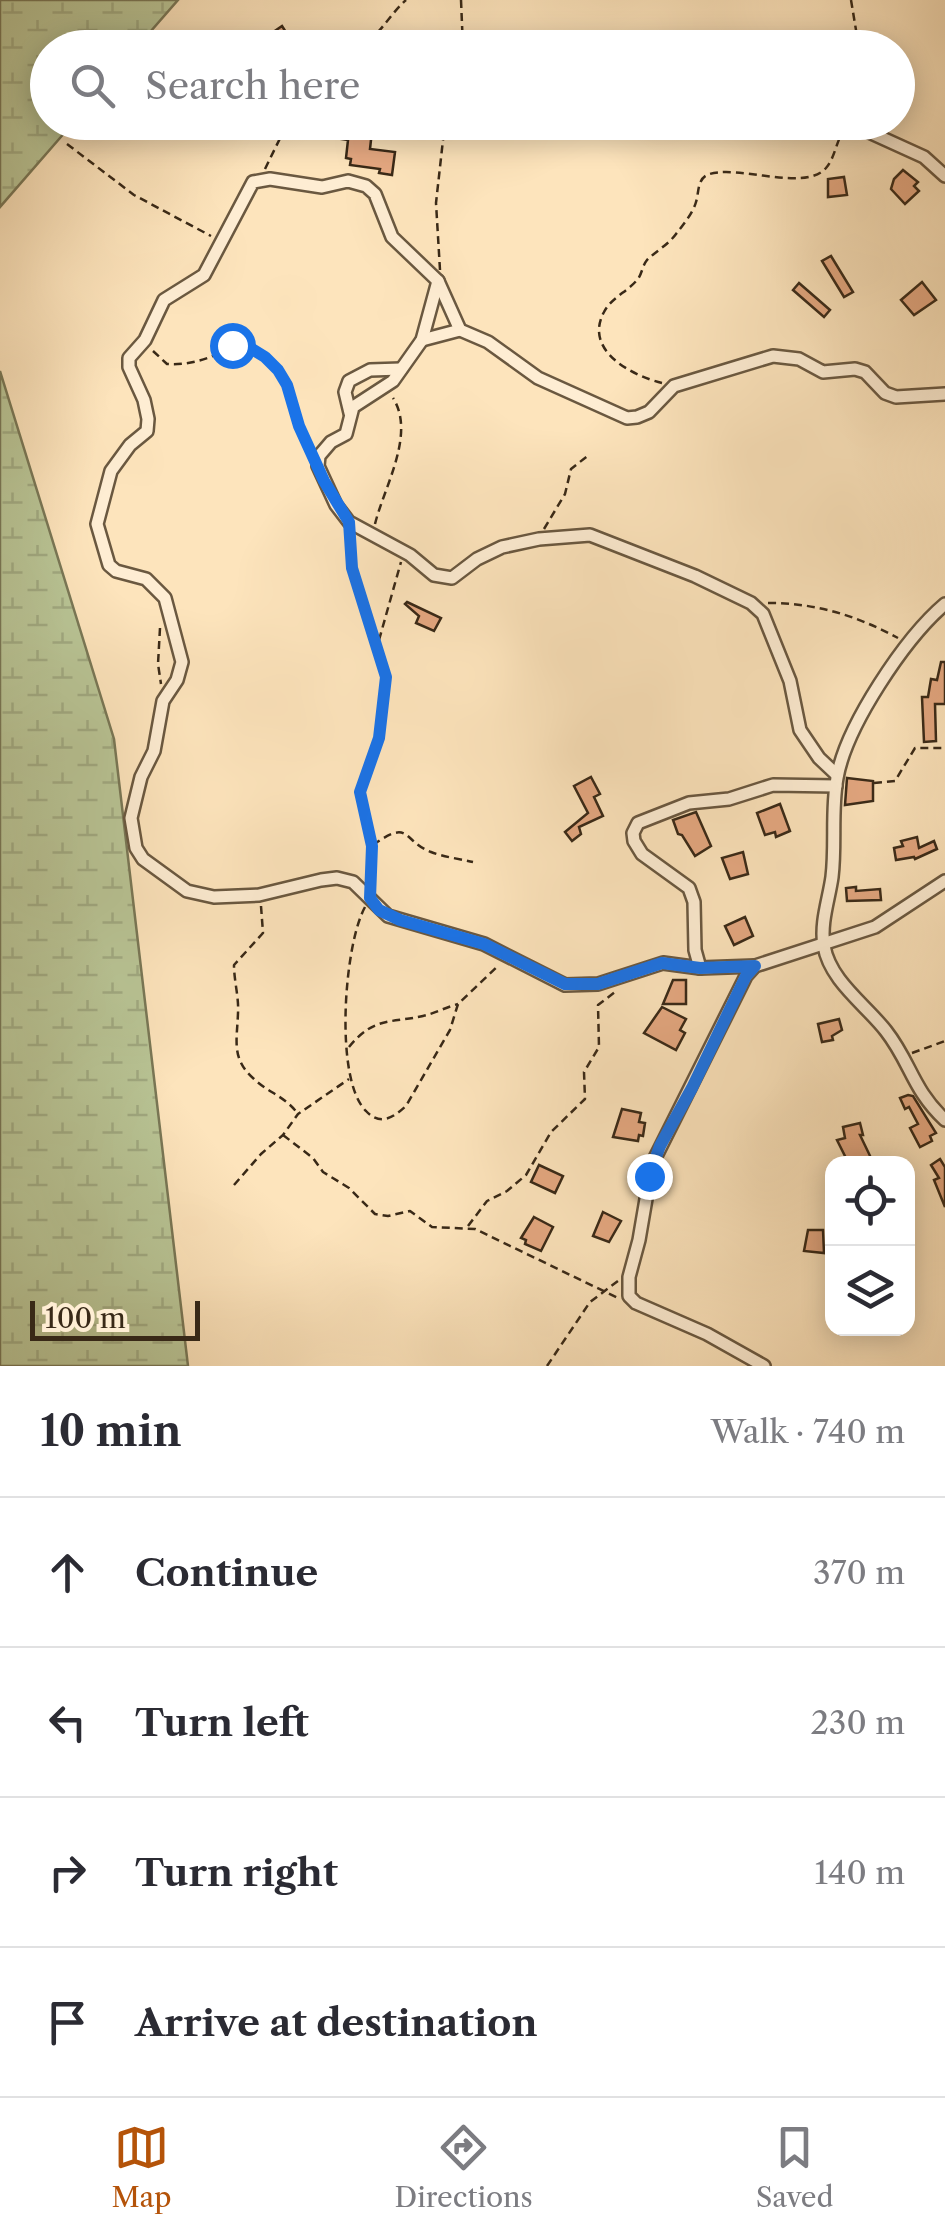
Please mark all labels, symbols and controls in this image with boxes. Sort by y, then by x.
search box [30,30,915,140]
icon: search [65,58,120,113]
text: Search here [145,62,360,109]
route start [210,323,256,369]
route end [627,1154,673,1200]
map controls [825,1156,915,1336]
button: locate [825,1156,915,1246]
button: layers [825,1246,915,1336]
scale bar [30,1296,200,1340]
text: 100 m [45,1301,126,1335]
text: 10 min [40,1405,181,1457]
text: Walk · 740 m [711,1412,905,1451]
icon: ahead [40,1545,95,1600]
text: Continue [135,1549,318,1596]
text: 370 m [813,1553,905,1592]
icon: left [40,1695,95,1750]
text: Turn left [135,1699,309,1746]
text: 230 m [810,1703,905,1742]
icon: right [40,1845,95,1900]
text: Turn right [135,1849,338,1896]
text: 140 m [814,1853,905,1892]
icon: arrive [40,1995,95,2050]
text: Arrive at destination [135,1999,538,2046]
tab: Map [111,2120,172,2214]
tab: Directions [394,2120,533,2214]
tab: Saved [756,2120,834,2214]

